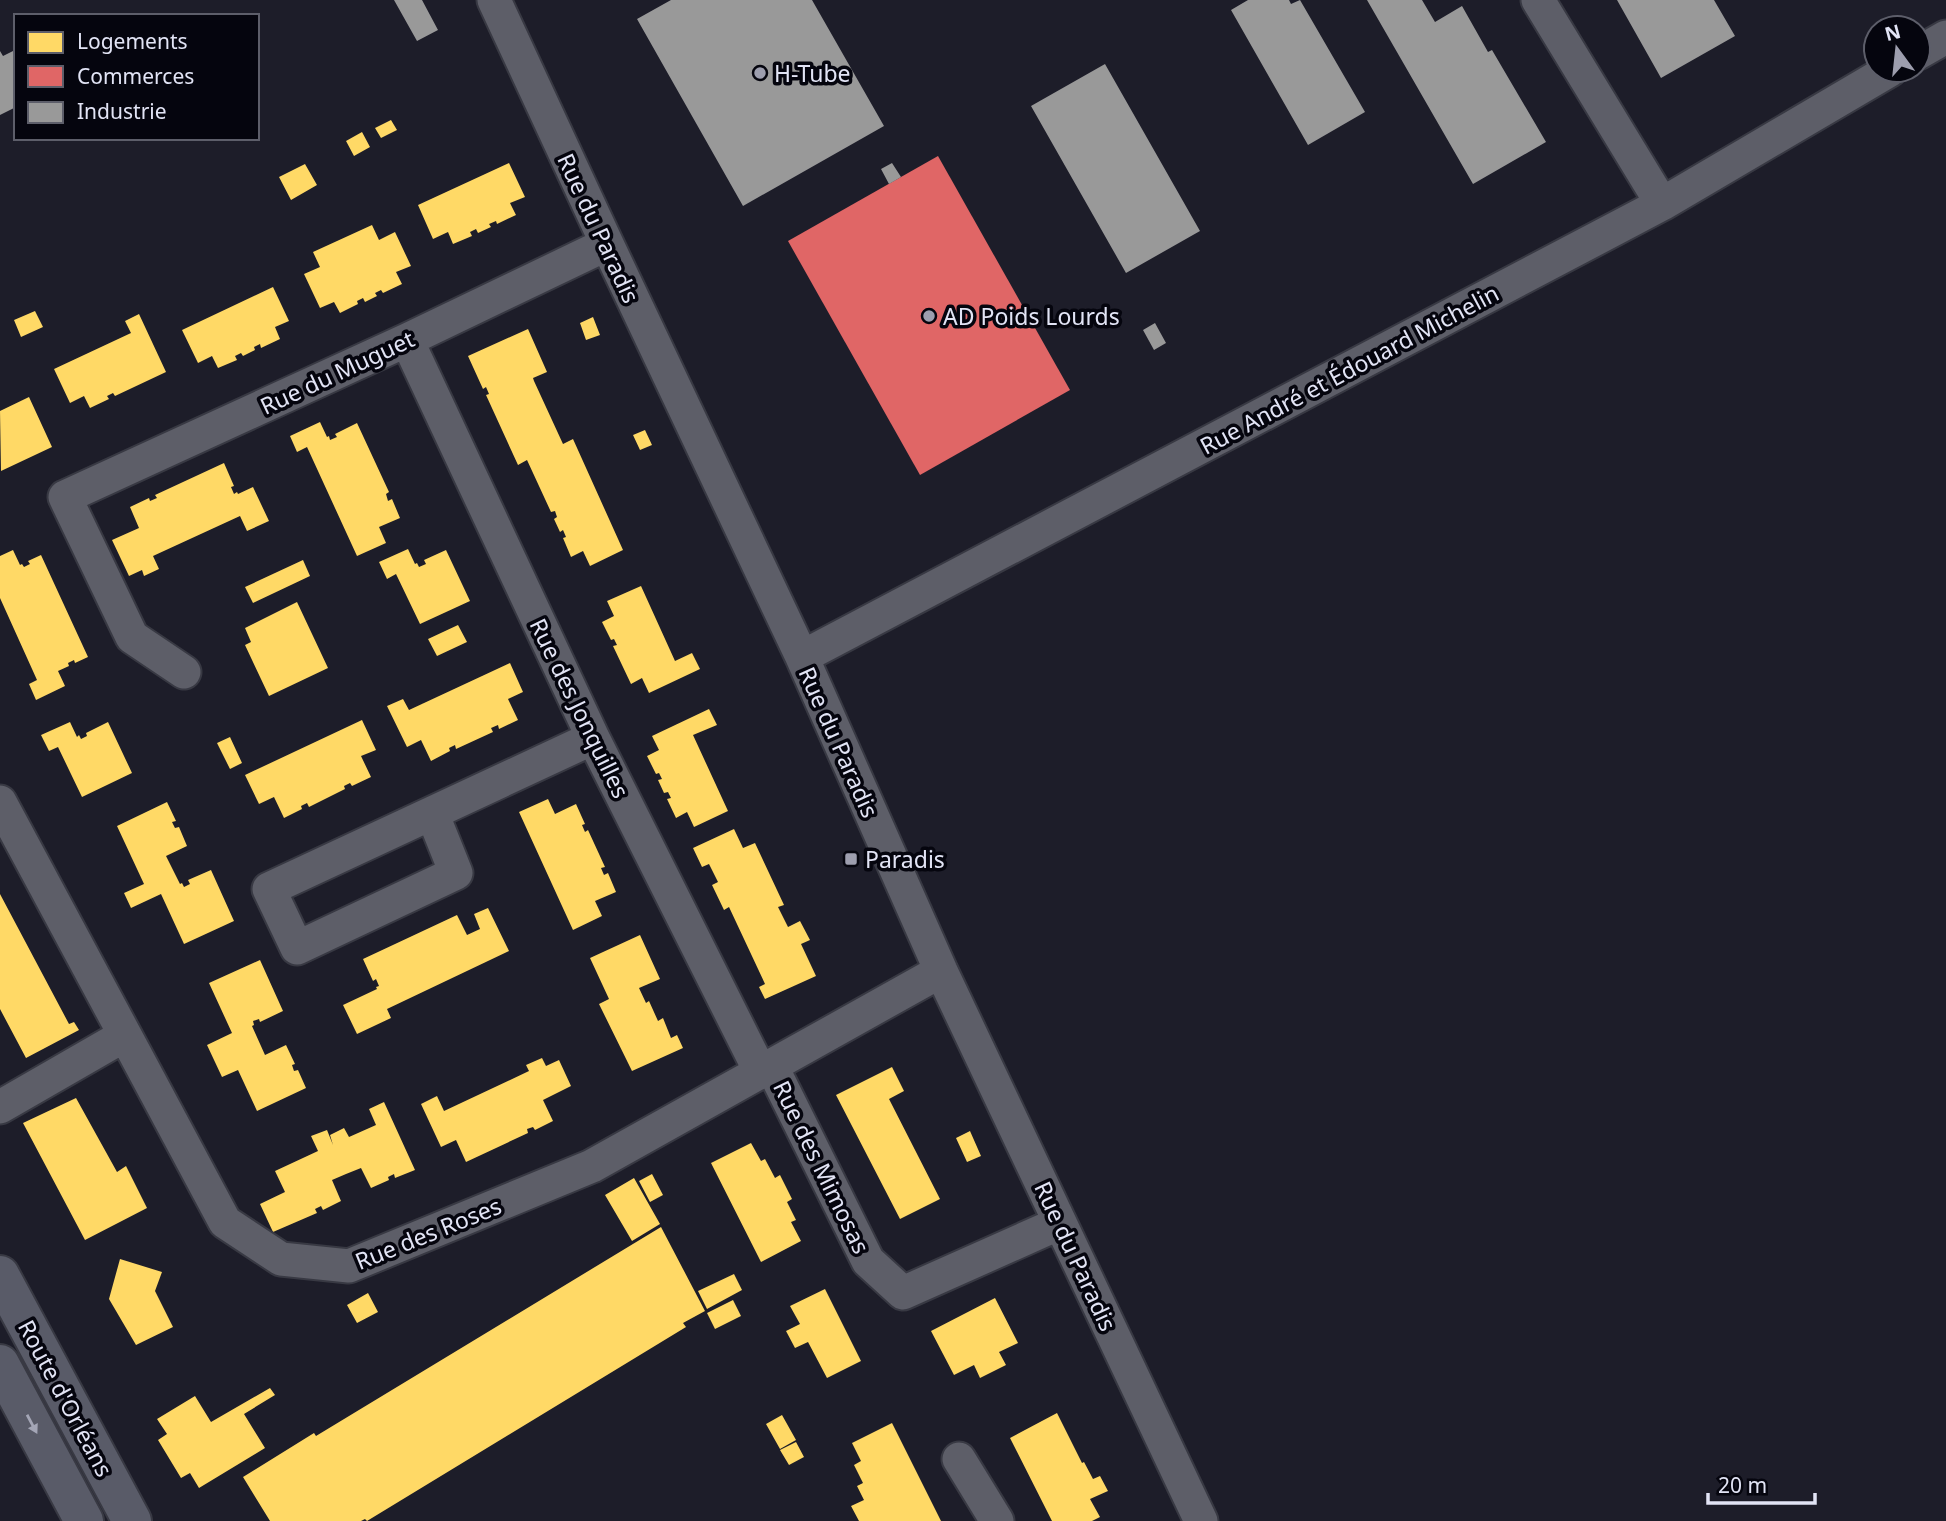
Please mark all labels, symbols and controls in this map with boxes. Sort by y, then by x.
legend [14,14,259,140]
north arrow [1862,14,1932,84]
text: N [1882,18,1903,47]
text: Logements [77,27,188,55]
place label: H-Tube [774,57,851,89]
text: Commerces [77,62,194,90]
marker: H-Tube [752,65,768,81]
text: Industrie [77,97,167,125]
street label: Rue du Paradis [550,148,648,308]
street label: Rue André et Édouard Michelin [1194,276,1504,462]
place label: AD Poids Lourds [943,300,1120,332]
marker: AD Poids Lourds [921,308,937,324]
street label: Rue du Muguet [255,322,419,422]
street label: Rue des Jonquilles [523,613,637,803]
street label: Rue du Paradis [792,662,886,822]
place label: Paradis [865,843,945,875]
marker: Paradis [843,851,859,867]
street label: Rue des Mimosas [766,1075,878,1259]
street label: Rue du Paradis [1027,1176,1125,1336]
street label: Rue des Roses [350,1189,506,1277]
street label: Route d'Orléans [11,1314,121,1482]
one-way arrow [26,1415,38,1434]
scale bar [1708,1462,1815,1506]
text: 20 m [1718,1471,1767,1499]

